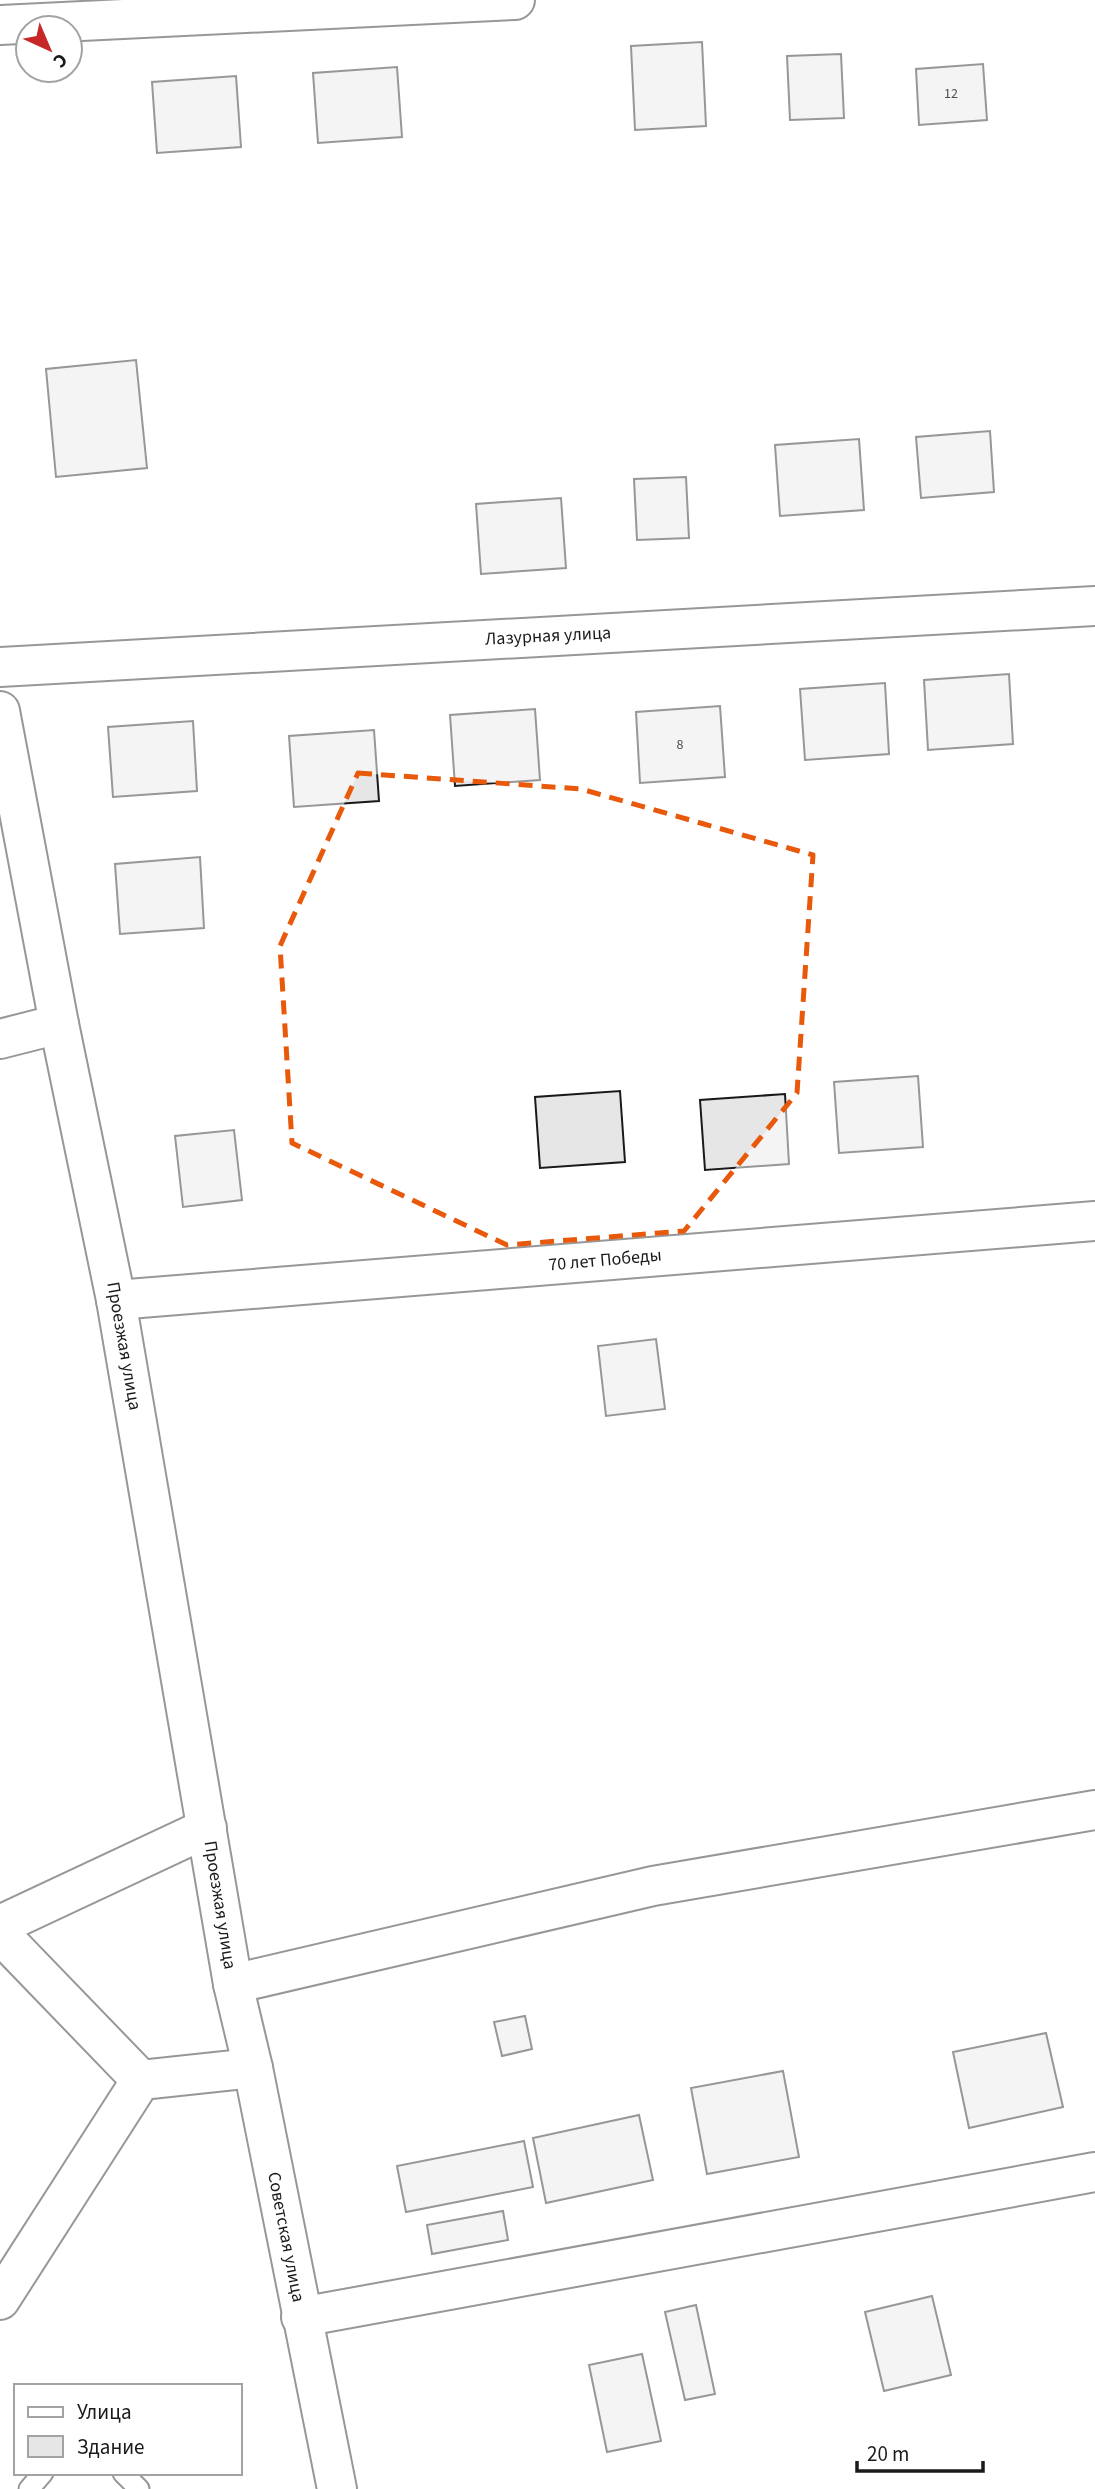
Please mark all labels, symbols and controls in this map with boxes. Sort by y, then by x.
north arrow [14,14,84,84]
text: С [46,47,73,74]
house number: 12 [944,84,958,104]
street label: Лазурная улица [484,620,612,652]
house number: 8 [677,735,684,755]
street label: 70 лет Победы [547,1243,663,1277]
street label: Проезжая улица [100,1280,148,1412]
street label: Проезжая улица [197,1839,243,1971]
street label: Советская улица [261,2170,311,2304]
legend [14,2384,242,2475]
text: Улица [77,2397,132,2427]
scale bar [857,2430,983,2474]
text: Здание [77,2432,145,2462]
text: 20 m [867,2439,909,2469]

